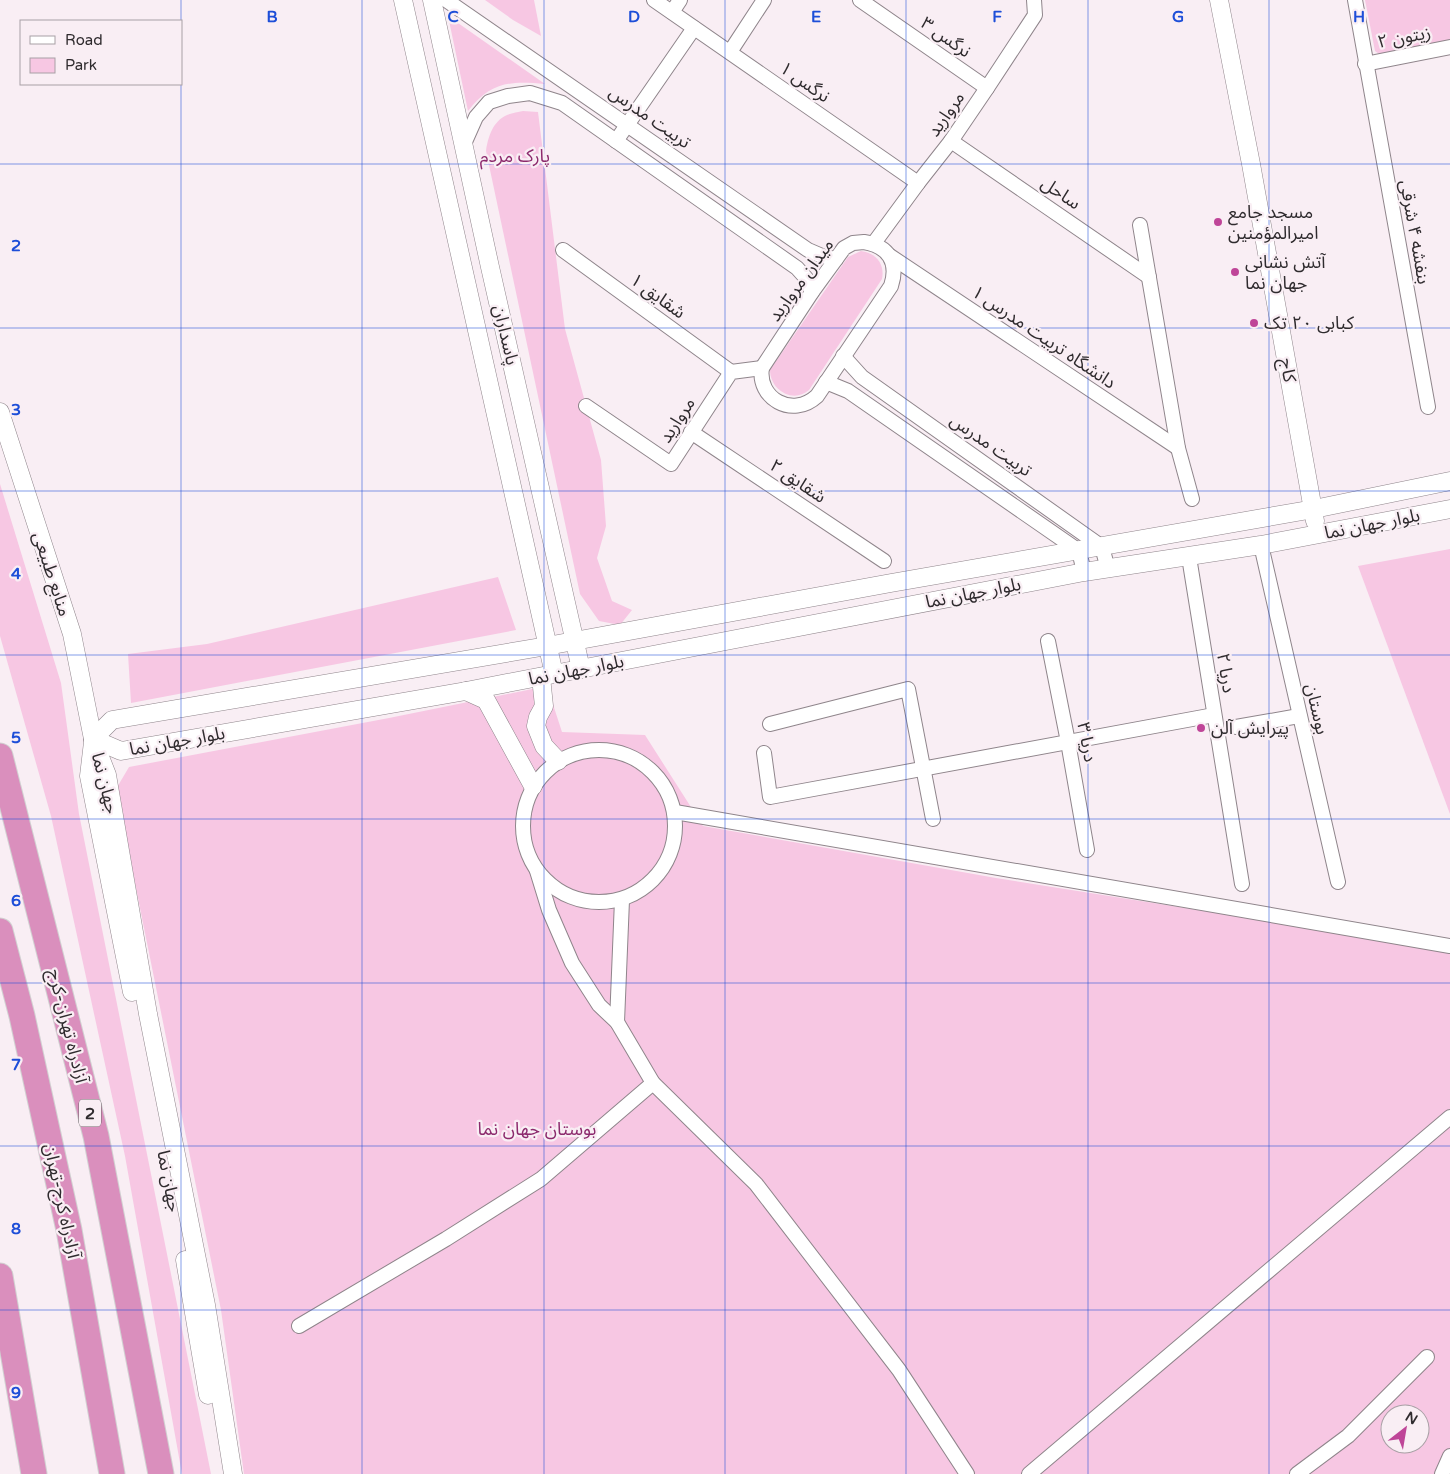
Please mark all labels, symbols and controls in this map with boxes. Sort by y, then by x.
text: B [266,7,278,27]
text: C [447,7,459,27]
text: D [628,7,640,27]
text: E [811,7,821,27]
text: F [992,7,1002,27]
text: G [1172,7,1184,27]
text: H [1353,7,1365,27]
street label: نرگس ۳ [917,12,975,62]
legend [20,20,182,85]
street label: زیتون ۲ [1375,21,1433,53]
text: Road [65,31,103,49]
text: Park [65,56,97,74]
street label: نرگس ۱ [776,57,834,107]
street label: تربیت مدرس [605,81,695,153]
street label: مروارید [923,87,969,141]
park label: پارک مردم [480,145,550,170]
street label: ساحل [1037,172,1085,214]
street label: بنفشه ۴ شرقی [1395,178,1435,286]
place label: مسجد جامع امیرالمؤمنین [1228,201,1318,244]
marker: مسجد جامع امیرالمؤمنین [1212,216,1224,228]
street label: میدان مروارید [764,234,838,326]
text: 2 [11,236,21,256]
place label: آتش نشانی جهان نما [1245,251,1326,294]
marker: آتش نشانی جهان نما [1229,266,1241,278]
street label: شقایق ۱ [626,269,690,323]
street label: ۱ دانشگاه تربیت مدرس [968,281,1120,393]
street label: پاسداران [488,303,524,367]
place label: کبابی ۲۰ تک [1264,312,1354,334]
marker: کبابی ۲۰ تک [1248,317,1260,329]
street label: کاج [1273,356,1301,385]
street label: مروارید [654,393,700,447]
text: 3 [11,400,21,420]
street label: تربیت مدرس [946,409,1036,481]
street label: شقایق ۲ [766,454,830,508]
street label: بلوار جهان نما [1322,504,1422,544]
street label: منابع طبیعی [25,529,76,620]
text: 4 [11,564,21,584]
street label: بلوار جهان نما [923,573,1023,613]
street label: بلوار جهان نما [526,650,626,690]
street label: دریا ۲ [1212,651,1240,695]
street label: بوستان [1300,681,1334,737]
place label: پیرایش آلن [1211,717,1289,739]
street label: دریا ۳ [1072,720,1102,764]
street label: بلوار جهان نما [127,722,227,760]
marker: پیرایش آلن [1195,722,1207,734]
text: 5 [11,728,21,748]
street label: جهان نما [87,750,123,816]
text: 6 [11,891,21,911]
street label: آزادراه تهران-کرج [41,967,93,1087]
text: 7 [11,1055,21,1075]
road number: 2 [79,1100,101,1126]
park label: بوستان جهان نما [478,1118,596,1140]
street label: آزادراه کرج-تهران [37,1142,85,1262]
street label: جهان نما [152,1148,186,1214]
text: 8 [11,1219,21,1239]
text: 9 [11,1383,21,1403]
north arrow [1380,1404,1430,1454]
text: N [1402,1408,1421,1428]

